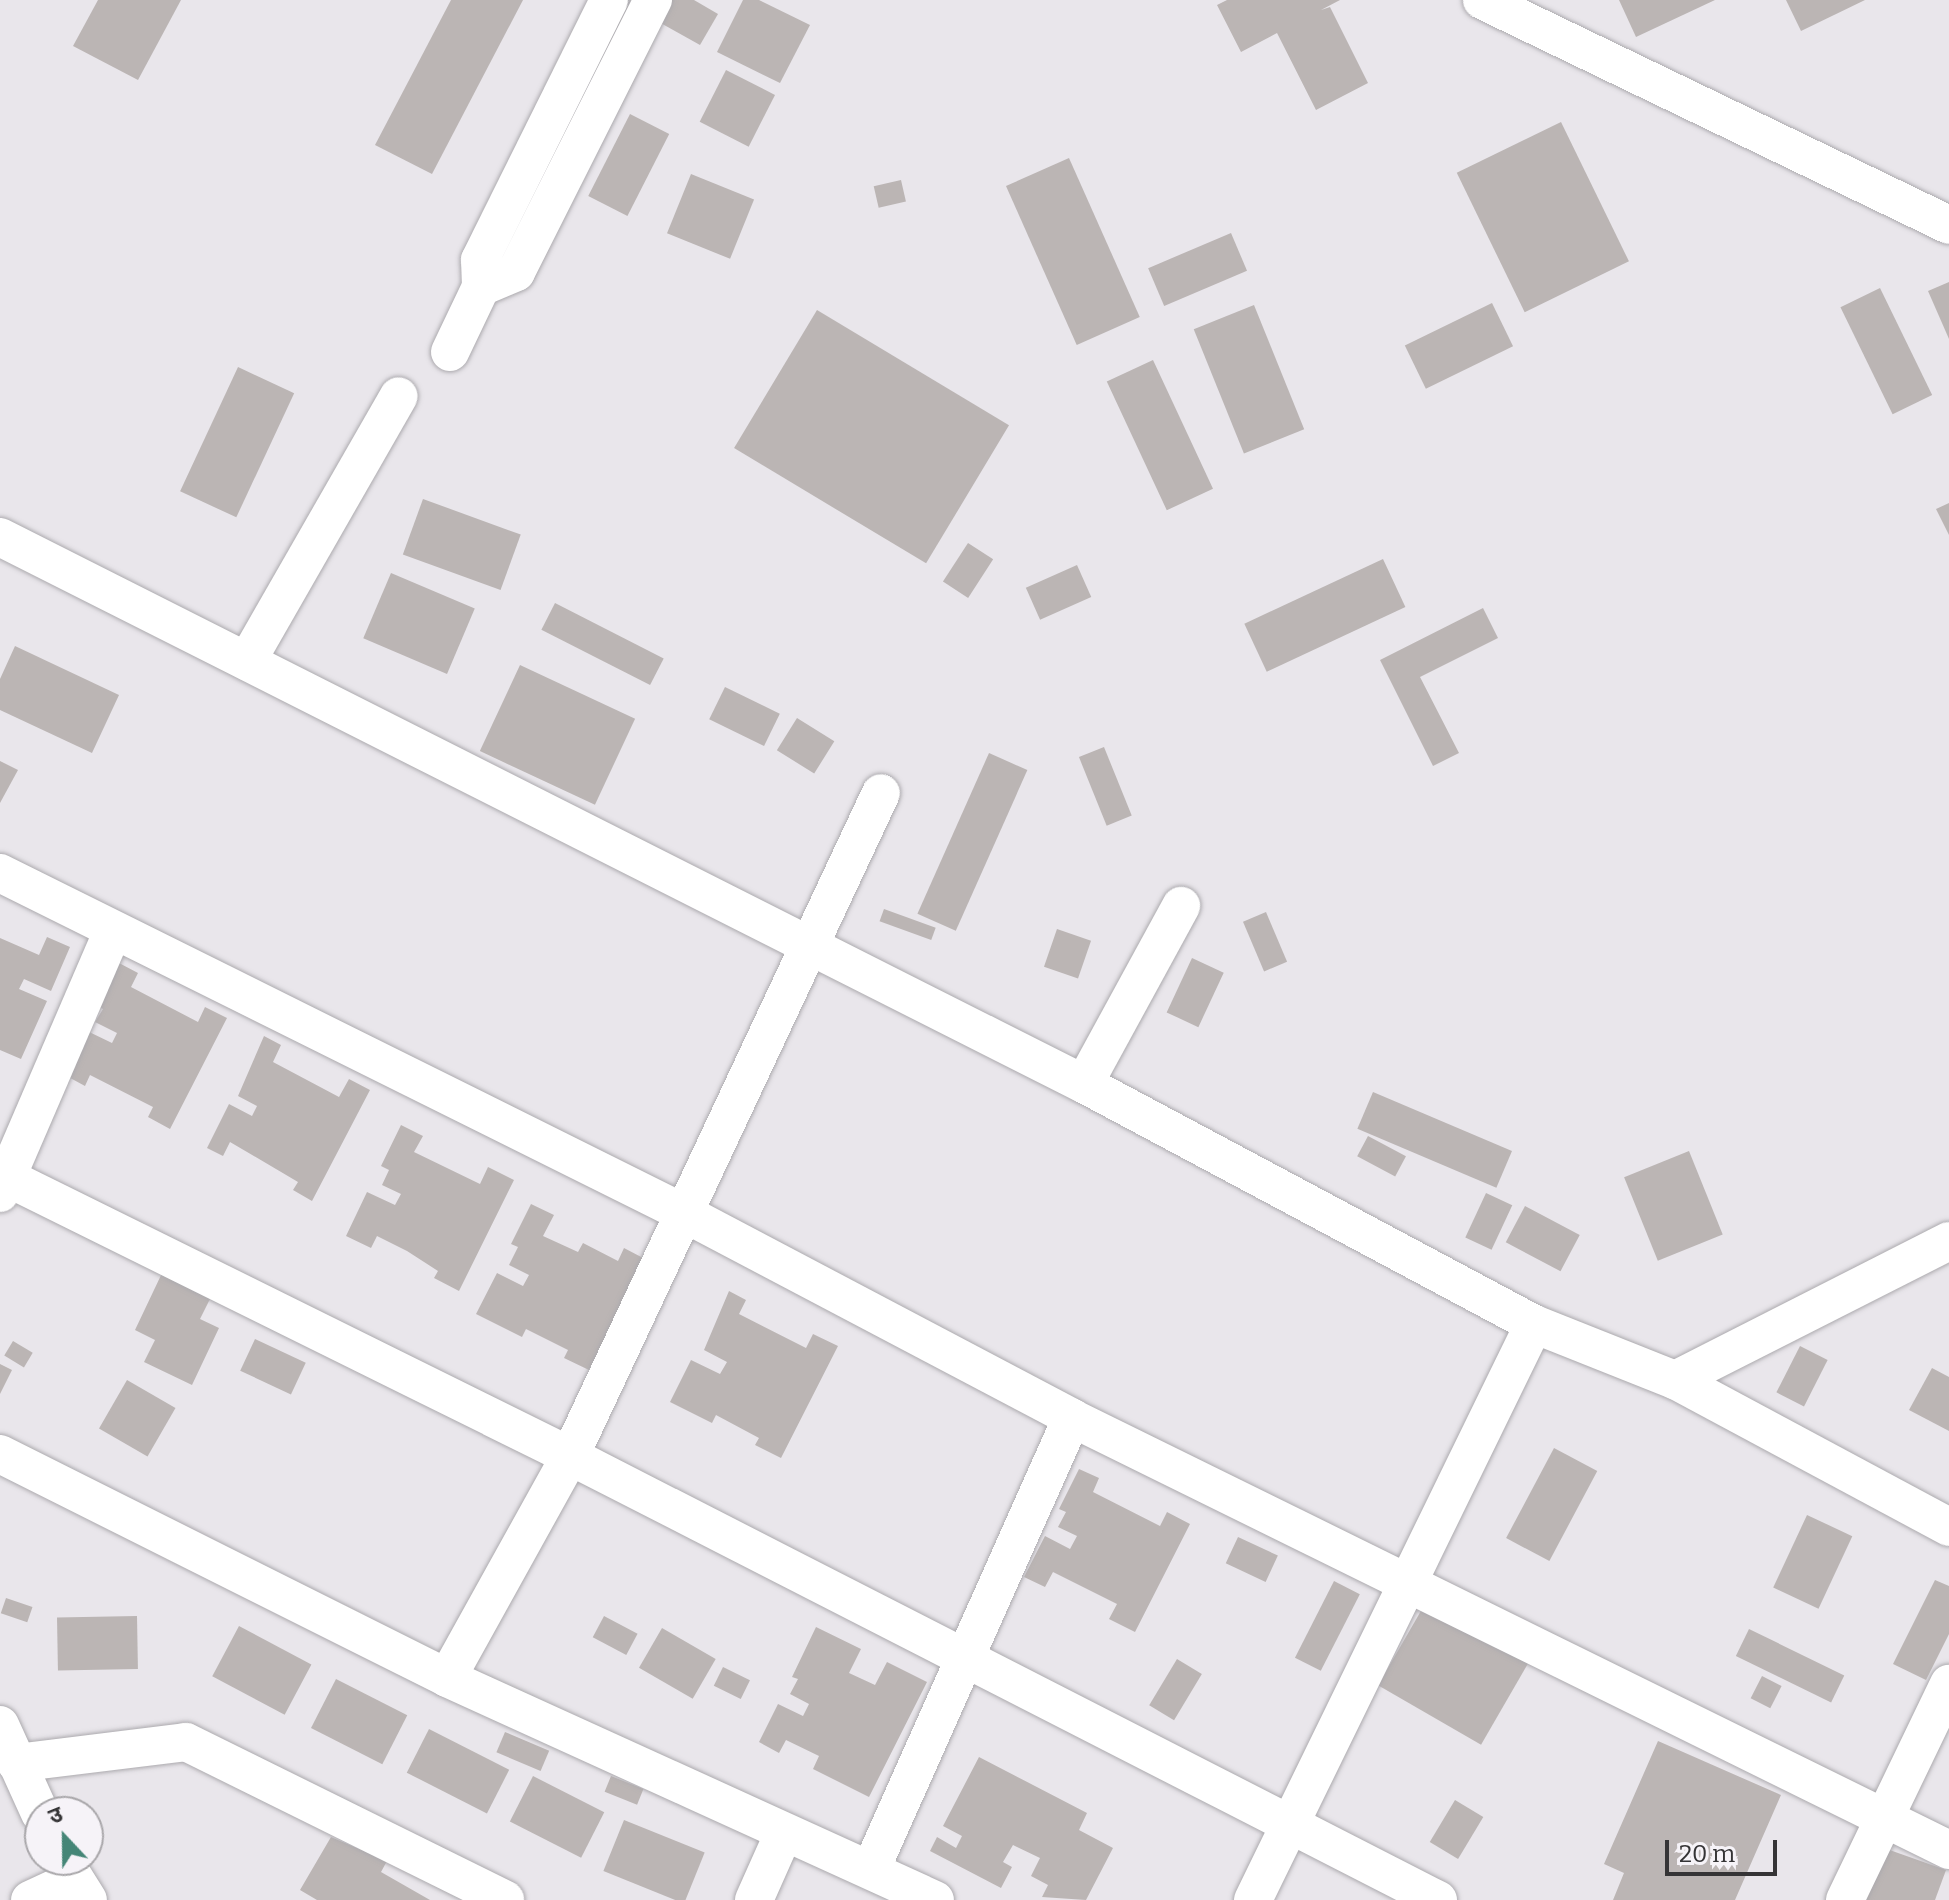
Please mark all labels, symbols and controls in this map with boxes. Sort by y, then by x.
north arrow [24,1796,104,1876]
text: उ [45,1800,67,1830]
scale bar [1669,1824,1781,1874]
text: 20 m [1679,1840,1735,1868]

